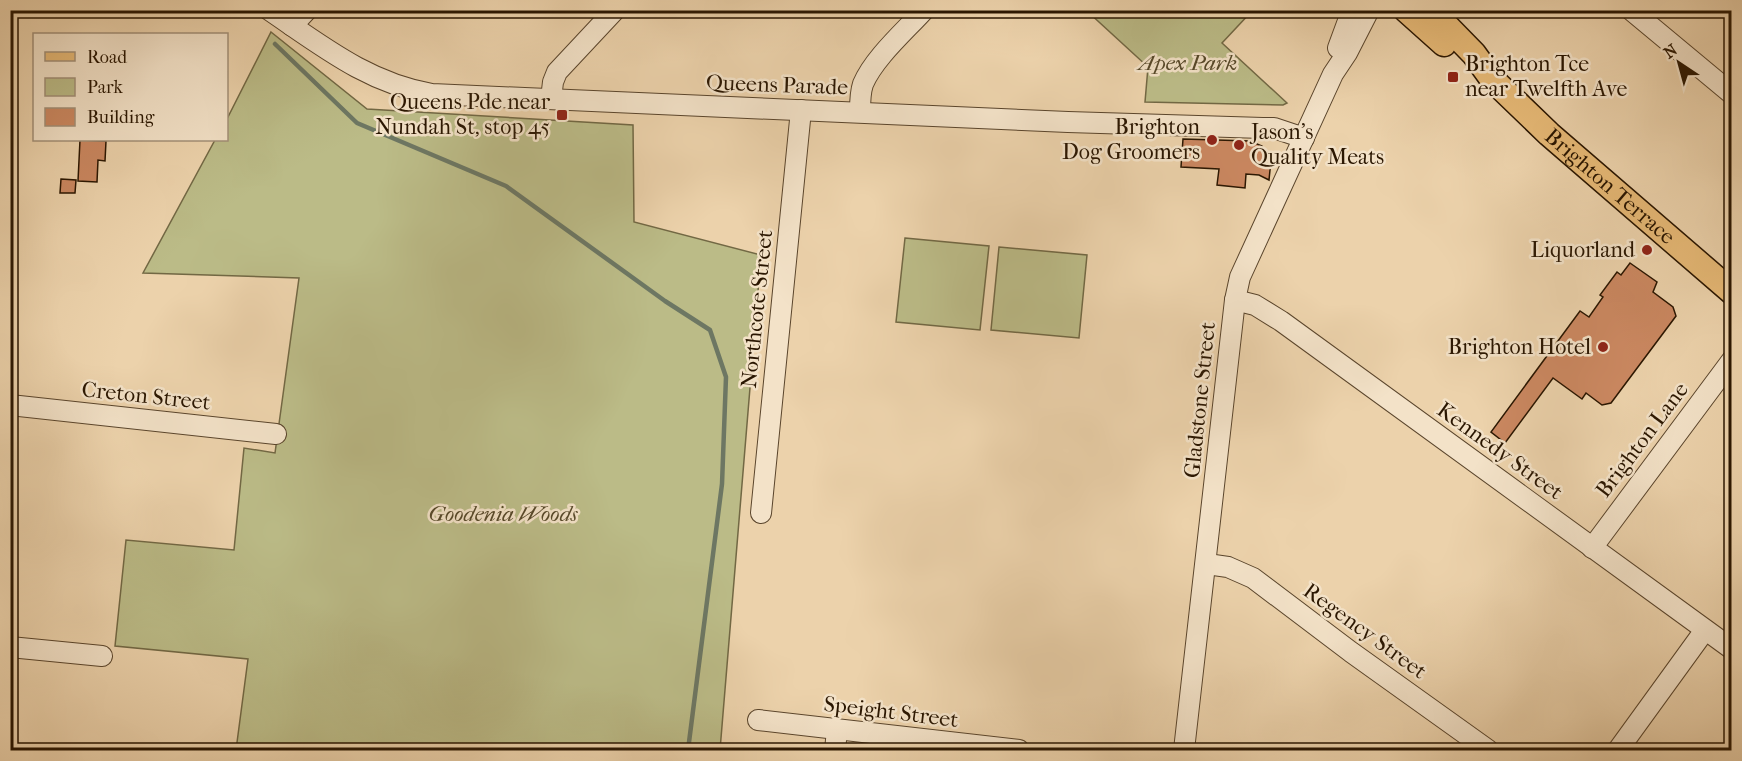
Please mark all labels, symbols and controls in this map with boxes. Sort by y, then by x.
legend [33,33,228,141]
north arrow [1649,33,1709,93]
text: N [1660,40,1682,63]
text: Road [87,47,127,68]
park label: Apex Park [1136,50,1237,76]
place label: Brighton Tce near Twelfth Ave [1465,51,1628,102]
street label: Queens Parade [705,70,849,100]
marker: Brighton Tce near Twelfth Ave [1446,70,1460,84]
text: Park [87,77,124,98]
place label: Queens Pde near Nundah St, stop 45 [375,89,551,140]
text: Building [87,107,155,128]
marker: Queens Pde near Nundah St, stop 45 [555,108,569,122]
place label: Brighton Dog Groomers [1062,114,1200,165]
place label: Jason's Quality Meats [1249,119,1384,170]
street label: Brighton Terrace [1539,123,1680,250]
marker: Brighton Dog Groomers [1205,133,1219,147]
marker: Jason's Quality Meats [1232,138,1246,152]
street label: Northcote Street [736,228,778,390]
place label: Liquorland [1531,237,1636,263]
marker: Liquorland [1640,243,1654,257]
street label: Gladstone Street [1179,320,1221,479]
place label: Brighton Hotel [1448,334,1591,360]
marker: Brighton Hotel [1596,340,1610,354]
street label: Creton Street [80,376,212,416]
street label: Brighton Lane [1590,377,1694,503]
street label: Kennedy Street [1432,397,1568,505]
park label: Goodenia Woods [428,501,579,527]
street label: Regency Street [1298,578,1432,684]
street label: Speight Street [822,691,960,733]

